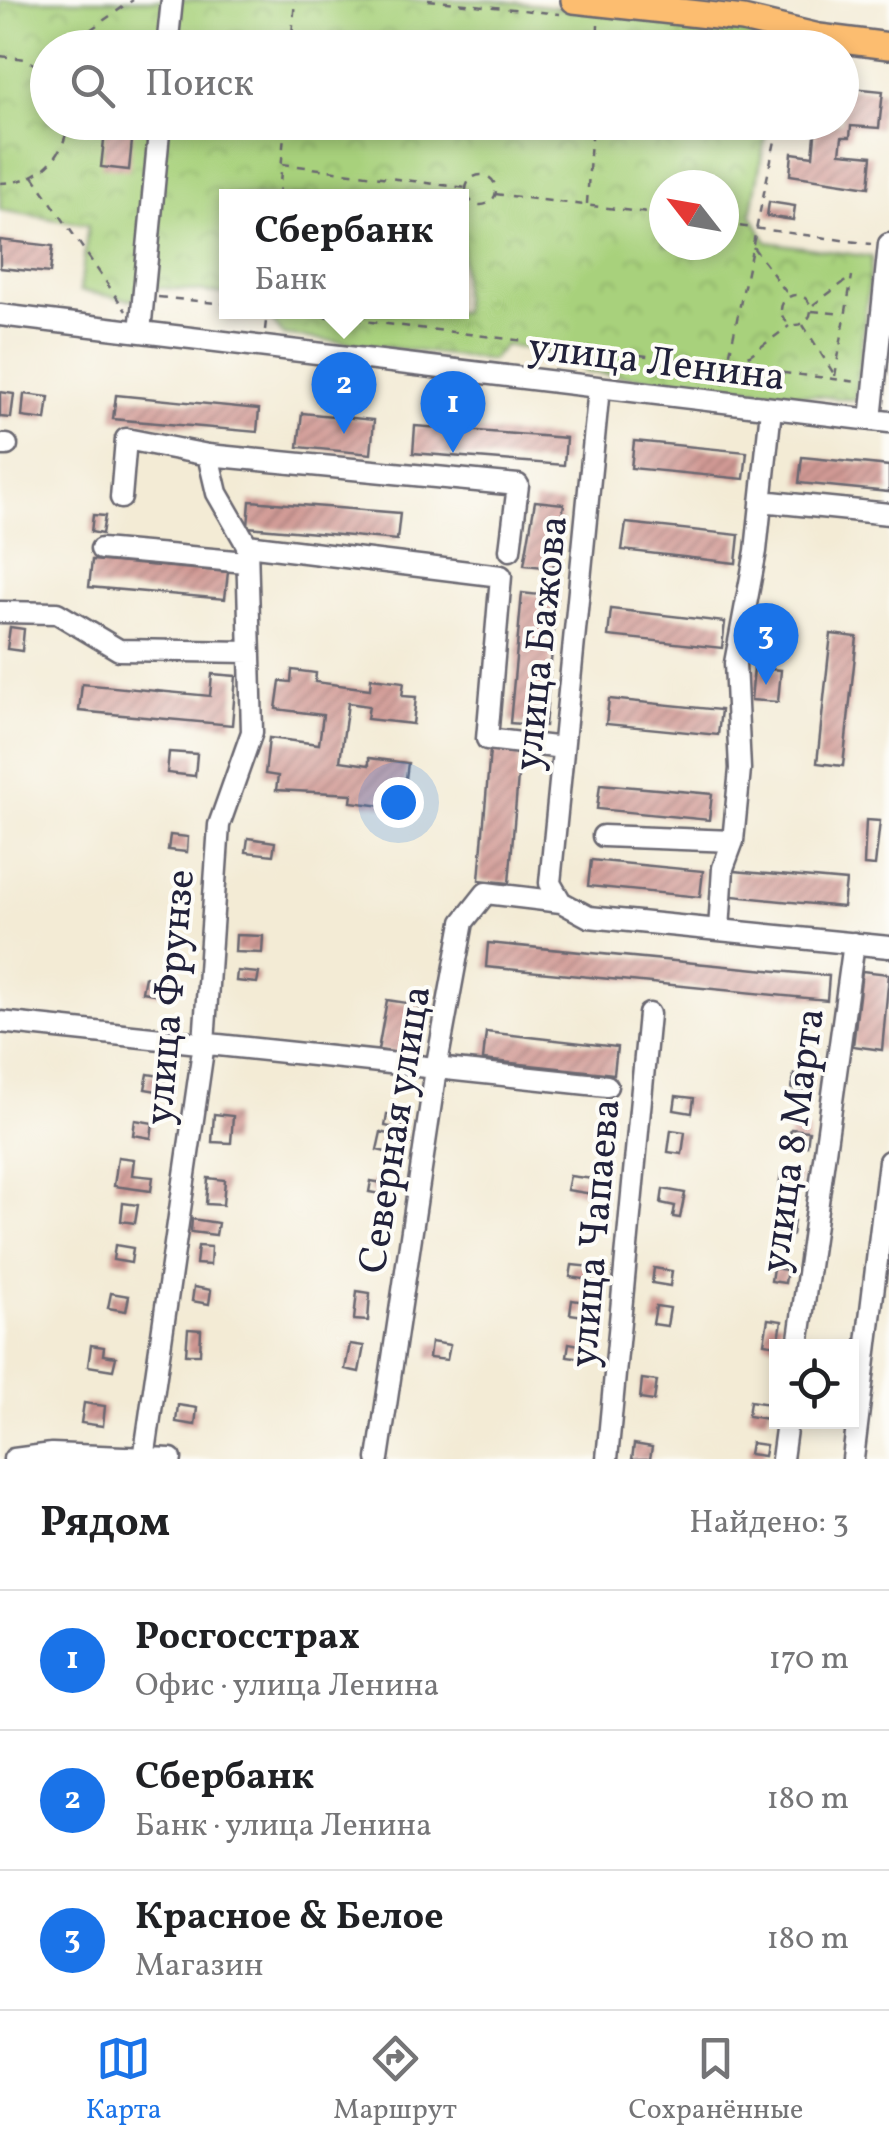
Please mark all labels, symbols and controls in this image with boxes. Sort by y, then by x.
search box [30,30,859,140]
icon: search [65,58,120,113]
text: Поиск [145,59,254,112]
north arrow [649,170,739,260]
popup [219,189,469,319]
text: Сбербанк [254,206,434,259]
text: Банк [254,259,327,303]
street label: улица Ленина [525,320,788,408]
pin: 2 [312,352,376,434]
pin: 1 [420,370,486,453]
street label: улица Бажова [502,513,584,774]
pin: 3 [734,602,798,685]
your location [373,777,424,828]
street label: улица Фрунзе [133,867,211,1127]
street label: Северная улица [347,982,447,1277]
street label: улица 8 Марта [749,1005,841,1276]
street label: улица Чапаева [557,1097,637,1370]
map controls [769,1339,859,1429]
button: locate [769,1339,859,1429]
text: Рядом [40,1495,170,1554]
text: Найдено: 3 [689,1502,849,1546]
text: Росгосстрах [135,1612,360,1665]
text: 1 [66,1638,79,1682]
text: 170 m [768,1638,849,1682]
text: Офис · улица Ленина [135,1665,439,1709]
text: Сбербанк [135,1752,314,1805]
text: 2 [64,1778,81,1822]
text: 180 m [766,1778,849,1822]
text: Банк · улица Ленина [135,1805,432,1849]
text: Красное & Белое [135,1892,444,1945]
text: 3 [64,1918,81,1962]
text: 180 m [766,1918,849,1962]
text: Магазин [135,1945,263,1989]
tab: Карта [86,2031,162,2130]
tab: Маршрут [333,2031,457,2130]
tab: Сохранённые [629,2031,803,2130]

